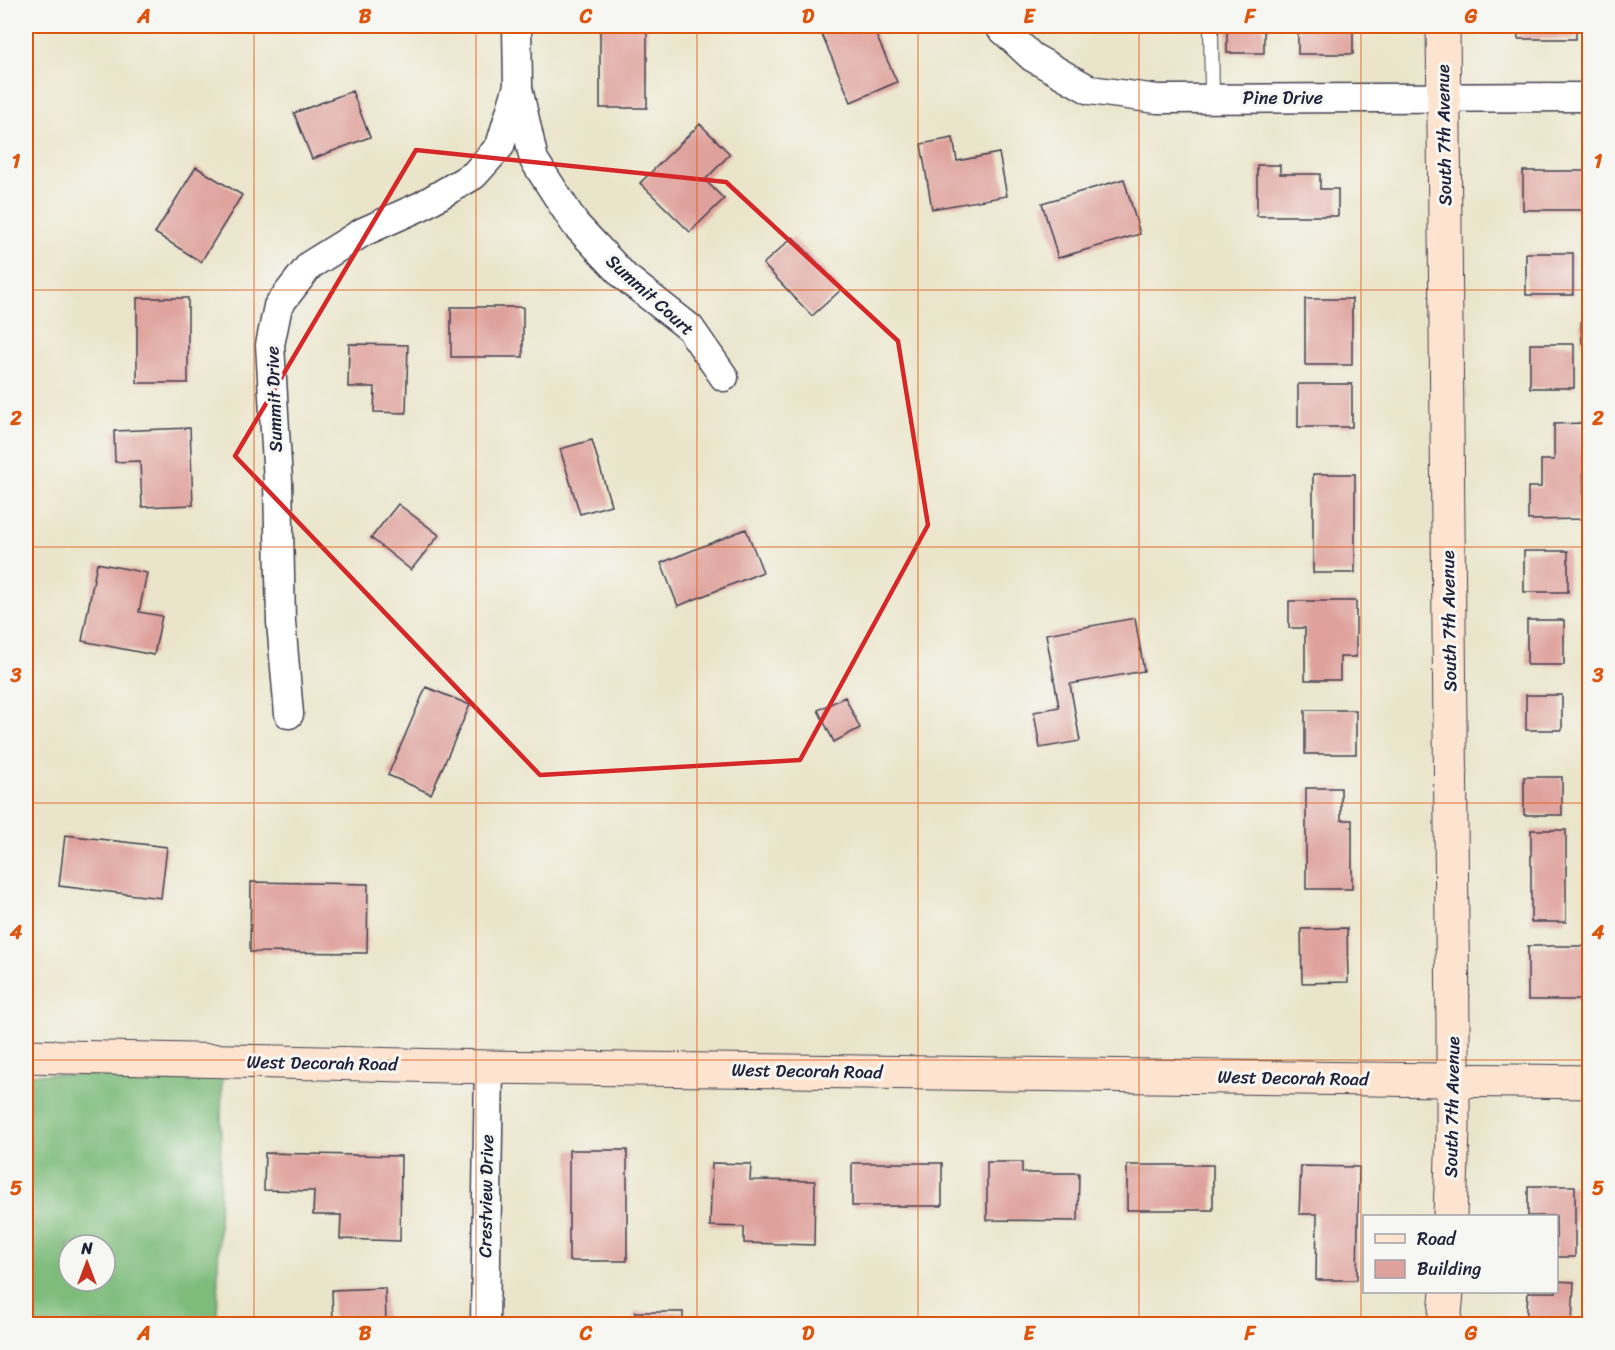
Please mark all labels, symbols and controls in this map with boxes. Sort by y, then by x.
text: A [136,0,151,34]
text: B [359,0,372,34]
text: C [579,0,593,34]
text: D [802,0,815,34]
text: E [1023,0,1036,34]
text: F [1244,0,1257,34]
text: G [1464,0,1478,34]
street label: South 7th Avenue [1427,64,1461,206]
street label: Pine Drive [1243,82,1323,114]
text: 1 [12,144,21,179]
text: 1 [1594,144,1603,179]
street label: Summit Court [598,246,702,344]
street label: Summit Drive [256,345,292,453]
text: 2 [9,401,22,436]
text: 2 [1591,401,1604,436]
street label: South 7th Avenue [1432,550,1466,692]
text: 3 [10,658,22,693]
text: 3 [1592,658,1604,693]
text: 4 [9,915,23,950]
text: 4 [1591,915,1605,950]
street label: South 7th Avenue [1435,1036,1469,1178]
street label: West Decorah Road [246,1046,399,1080]
street label: West Decorah Road [731,1054,884,1088]
street label: West Decorah Road [1217,1061,1370,1095]
street label: Crestview Drive [469,1134,503,1258]
text: 5 [10,1171,22,1206]
text: 5 [1592,1171,1604,1206]
legend [1363,1215,1558,1293]
text: Road [1417,1223,1457,1255]
north arrow [57,1233,117,1293]
text: N [80,1234,93,1263]
text: Building [1417,1253,1481,1285]
text: A [136,1316,151,1350]
text: B [359,1316,372,1350]
text: C [579,1316,593,1350]
text: D [802,1316,815,1350]
text: E [1023,1316,1036,1350]
text: F [1244,1316,1257,1350]
text: G [1464,1316,1478,1350]

